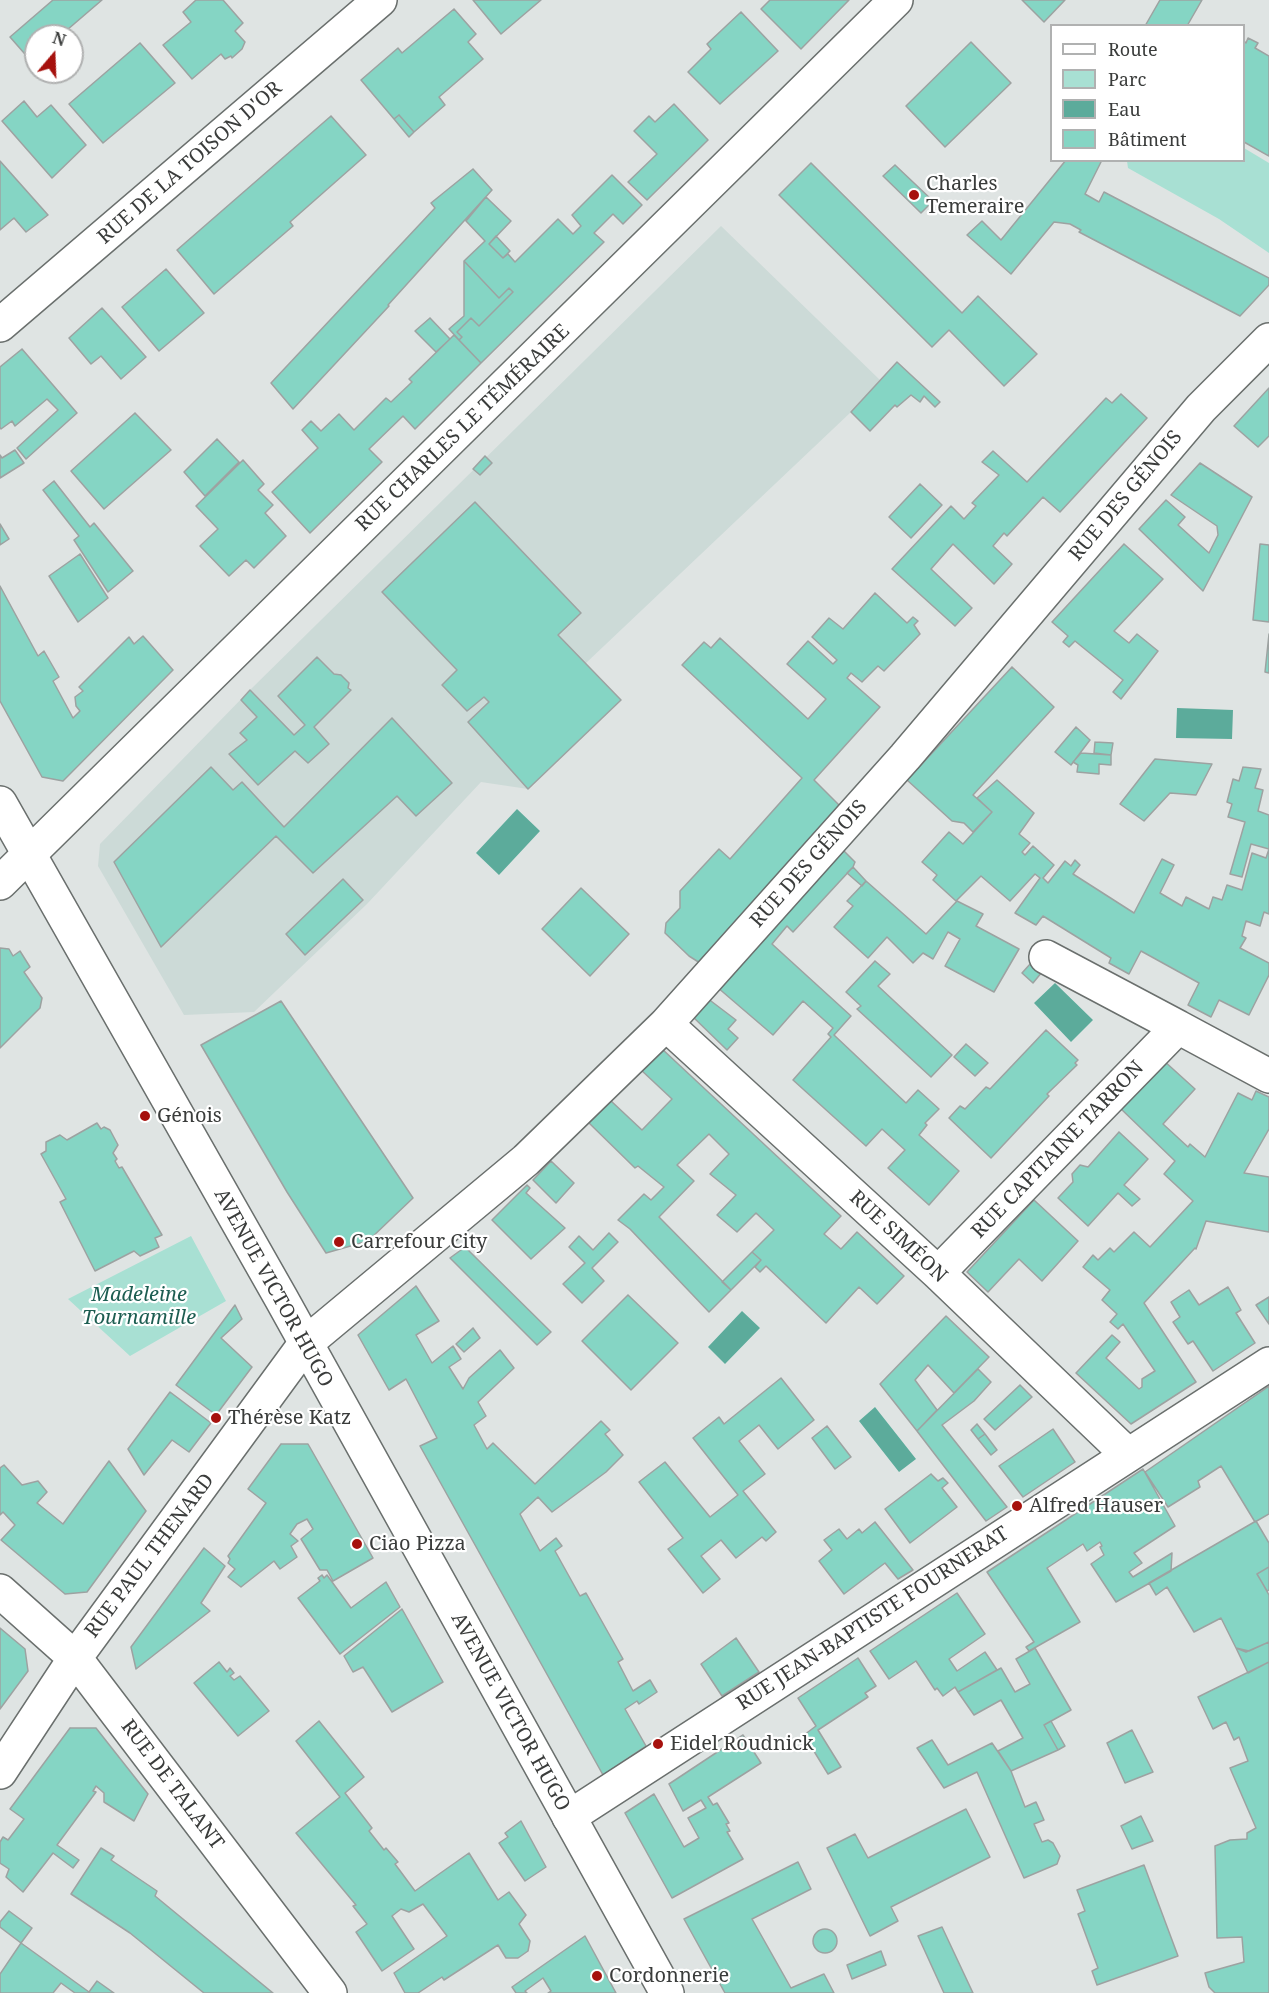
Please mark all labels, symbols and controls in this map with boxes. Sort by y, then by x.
north arrow [24,24,84,84]
legend [1050,24,1245,162]
text: N [50,26,69,51]
text: Route [1108,37,1158,61]
text: Parc [1108,67,1146,91]
street label: RUE DE LA TOISON D'OR [93,77,287,249]
text: Eau [1108,97,1141,121]
text: Bâtiment [1108,127,1187,151]
place label: Charles Temeraire [926,172,1024,219]
marker: Charles Temeraire [907,188,921,202]
street label: RUE CHARLES LE TÉMÉRAIRE [351,320,575,536]
street label: RUE DES GÉNOIS [1064,426,1188,566]
street label: RUE DES GÉNOIS [746,795,872,933]
street label: RUE CAPITAINE TARRON [967,1056,1149,1244]
place label: Génois [157,1104,222,1128]
marker: Génois [138,1109,152,1123]
street label: AVENUE VICTOR HUGO [208,1185,338,1391]
street label: RUE SIMÉON [844,1186,952,1288]
place label: Carrefour City [351,1230,487,1254]
marker: Carrefour City [332,1235,346,1249]
park label: Madeleine Tournamille [82,1283,196,1330]
place label: Thérèse Katz [228,1406,351,1430]
marker: Thérèse Katz [209,1411,223,1425]
street label: RUE PAUL THENARD [80,1469,220,1643]
place label: Alfred Hauser [1029,1494,1163,1518]
marker: Alfred Hauser [1010,1499,1024,1513]
street label: RUE JEAN-BAPTISTE FOURNERAT [733,1522,1013,1716]
place label: Ciao Pizza [369,1532,466,1556]
marker: Ciao Pizza [350,1537,364,1551]
street label: AVENUE VICTOR HUGO [445,1609,575,1815]
street label: RUE DE TALANT [115,1715,229,1855]
place label: Eidel Roudnick [670,1732,814,1756]
marker: Eidel Roudnick [651,1737,665,1751]
place label: Cordonnerie [609,1964,729,1988]
marker: Cordonnerie [590,1969,604,1983]

